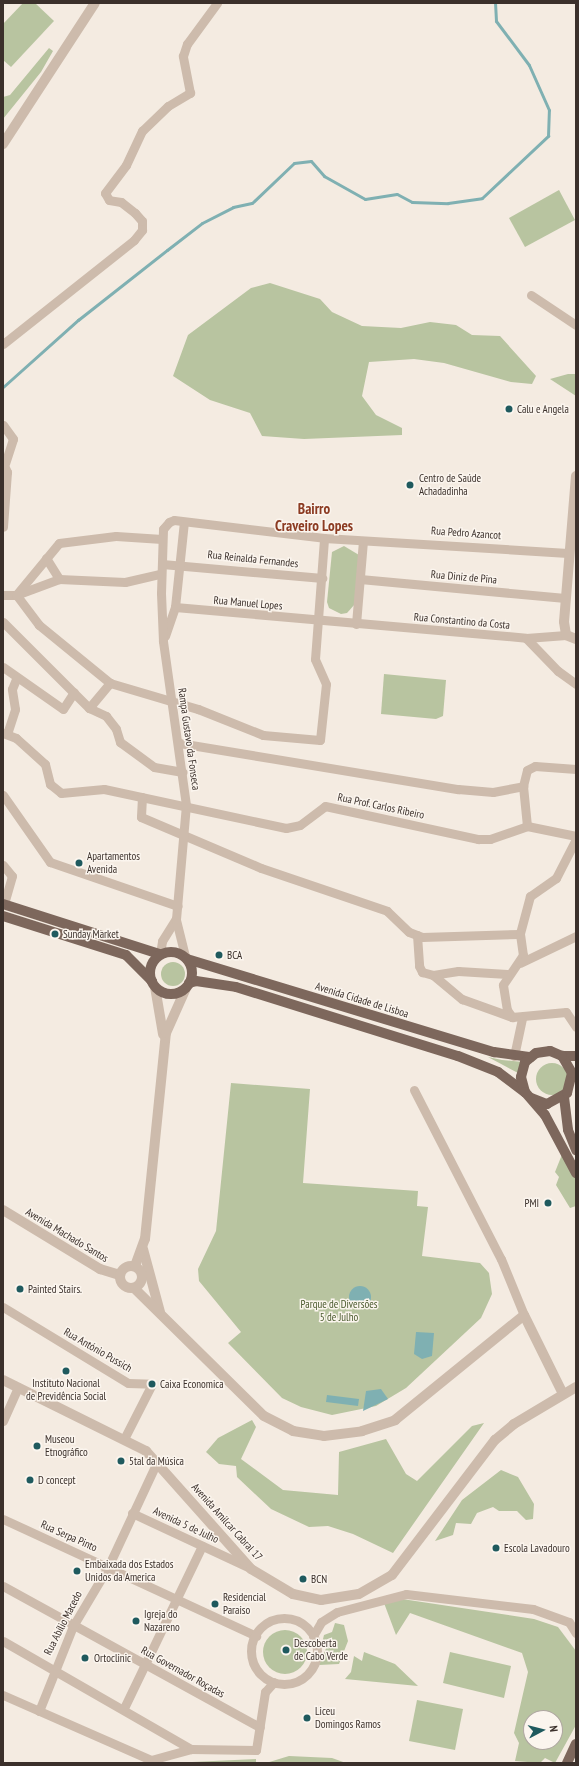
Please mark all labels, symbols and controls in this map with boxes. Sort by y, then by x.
place label: Calu e Angela [517,402,569,416]
marker: Calu e Angela [504,404,514,414]
place label: Centro de Saúde Achadadinha [419,472,481,498]
marker: Centro de Saúde Achadadinha [404,479,416,491]
district label: Bairro Craveiro Lopes [275,499,353,534]
street label: Rua Pedro Azancot [430,524,502,542]
street label: Rua Reinalda Fernandes [207,548,299,570]
street label: Rua Diniz de Pina [430,568,498,586]
street label: Rua Manuel Lopes [213,593,283,613]
street label: Rua Constantino da Costa [413,610,511,632]
street label: Rampa Gustavo da Fonseca [175,687,203,791]
street label: Rua Prof. Carlos Ribeiro [336,790,426,822]
place label: Apartamentos Avenida [87,850,140,876]
marker: Apartamentos Avenida [74,858,84,868]
place label: Sunday Market [63,927,119,941]
marker: Sunday Market [50,929,60,939]
place label: BCA [227,948,242,962]
marker: BCA [214,950,224,960]
street label: Avenida Cidade de Lisboa [314,980,410,1020]
place label: PMI [524,1196,539,1210]
marker: PMI [542,1197,554,1209]
street label: Avenida Machado Santos [23,1205,111,1265]
place label: Painted Stairs. [28,1282,82,1296]
marker: Painted Stairs. [15,1284,25,1294]
park label: Parque de Diversões 5 de Julho [301,1298,377,1324]
street label: Rua António Pussich [61,1325,135,1375]
marker: Instituto Nacional de Previdência Social [61,1366,71,1376]
place label: Instituto Nacional de Previdência Social [26,1377,106,1403]
place label: Caixa Economica [160,1377,224,1391]
marker: Caixa Economica [147,1379,157,1389]
place label: Museou Etnográfico [45,1433,88,1459]
marker: Museou Etnográfico [32,1441,42,1451]
place label: 5tal da Música [129,1454,184,1468]
marker: 5tal da Música [116,1456,126,1466]
place label: D concept [38,1473,75,1487]
marker: D concept [25,1475,35,1485]
street label: Avenida Amilcar Cabral 17 [189,1481,265,1563]
street label: Avenida 5 de Julho [151,1504,221,1546]
street label: Rua Serpa Pinto [39,1518,99,1554]
place label: Escola Lavadouro [504,1541,570,1555]
marker: Escola Lavadouro [491,1543,501,1553]
place label: Embaixada dos Estados Unidos da America [85,1558,174,1584]
marker: Embaixada dos Estados Unidos da America [72,1566,82,1576]
place label: BCN [311,1572,327,1586]
marker: BCN [298,1574,308,1584]
street label: Rua Abílio Macedo [41,1589,85,1657]
place label: Residencial Paraiso [223,1591,266,1617]
marker: Residencial Paraiso [210,1599,220,1609]
place label: Igreja do Nazareno [144,1608,180,1634]
marker: Igreja do Nazareno [131,1616,141,1626]
place label: Descoberta de Cabo Verde [294,1637,348,1663]
street label: Rua Governador Roçadas [139,1644,227,1700]
marker: Descoberta de Cabo Verde [281,1645,291,1655]
place label: Ortoclinic [94,1651,131,1665]
marker: Ortoclinic [79,1652,91,1664]
place label: Liceu Domingos Ramos [315,1705,381,1731]
north arrow [523,1710,563,1750]
marker: Liceu Domingos Ramos [302,1713,312,1723]
text: N [547,1725,561,1732]

